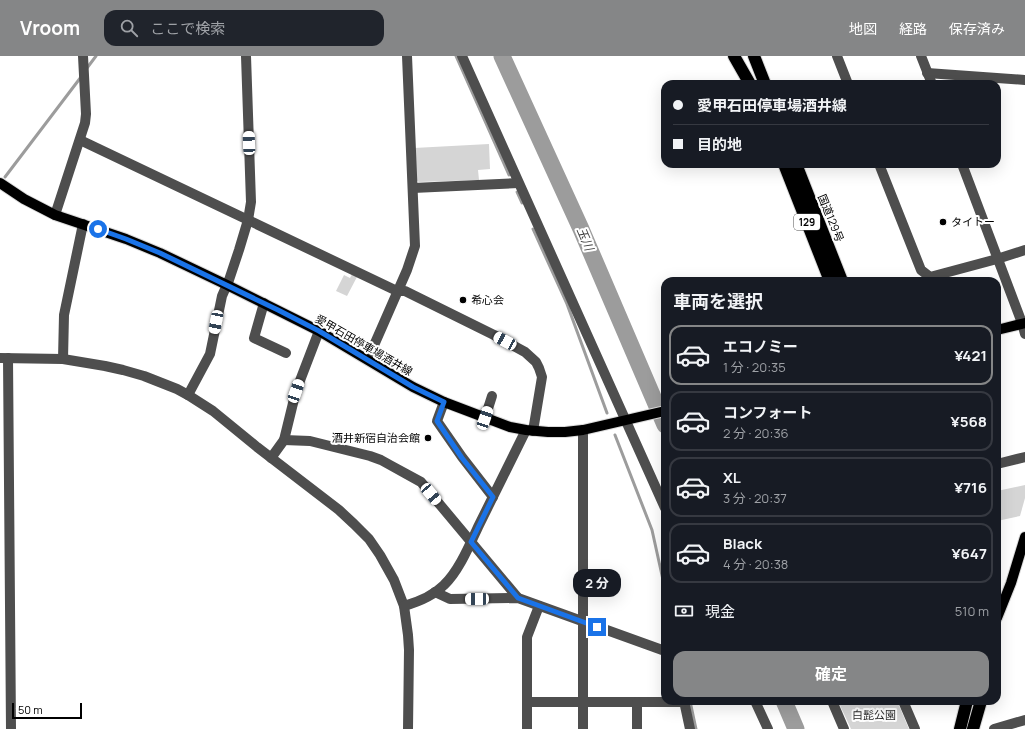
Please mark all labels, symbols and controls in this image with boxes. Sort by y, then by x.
search box [104,10,384,46]
text: Vroom [20,15,80,41]
icon: search [118,17,140,39]
text: ここで検索 [150,18,225,39]
text: 地図 [849,19,877,38]
text: 経路 [899,19,927,38]
text: 保存済み [949,19,1005,38]
text: 愛甲石田停車場酒井線 [697,95,847,116]
car [243,131,255,155]
text: 目的地 [697,134,742,155]
street label: 国道129号 [815,192,848,244]
road number: 129 [794,214,820,230]
place label: タイトー [951,214,995,229]
marker: タイトー [938,217,948,227]
route start [89,220,107,238]
water label: 玉川 [573,224,599,255]
text: 車両を選択 [673,289,763,313]
place label: 希心会 [471,292,504,307]
marker: 希心会 [458,295,468,305]
car [208,309,224,335]
street label: 愛甲石田停車場酒井線 [313,311,416,379]
car [492,330,518,352]
text: エコノミー [723,336,798,357]
icon: car [675,337,711,373]
text: ¥421 [954,345,987,366]
text: 1 分 · 20:35 [723,358,786,376]
car [286,378,306,404]
text: コンフォート [723,402,813,423]
icon: car [675,403,711,439]
car [475,405,495,431]
text: ¥568 [951,411,987,432]
text: 2 分 · 20:36 [723,424,789,442]
place label: 酒井新宿自治会館 [332,430,420,445]
marker: 酒井新宿自治会館 [423,433,433,443]
text: XL [723,467,741,488]
icon: car [675,469,711,505]
text: ¥716 [954,477,987,498]
car [419,481,443,507]
text: 3 分 · 20:37 [723,489,787,507]
text: Black [723,533,762,554]
icon: car [675,535,711,571]
text: ¥647 [951,543,987,564]
text: 4 分 · 20:38 [723,555,788,573]
callout: 2 分 [573,569,621,597]
text: 2 分 [585,574,609,592]
car [465,593,489,605]
icon: cash [673,600,695,622]
text: 現金 [705,601,735,622]
text: 510 m [955,602,989,620]
route end [588,618,606,636]
button: 確定 [673,651,989,697]
scale bar [12,701,82,720]
text: 50 m [18,702,43,717]
park label: 白髭公園 [852,707,896,722]

